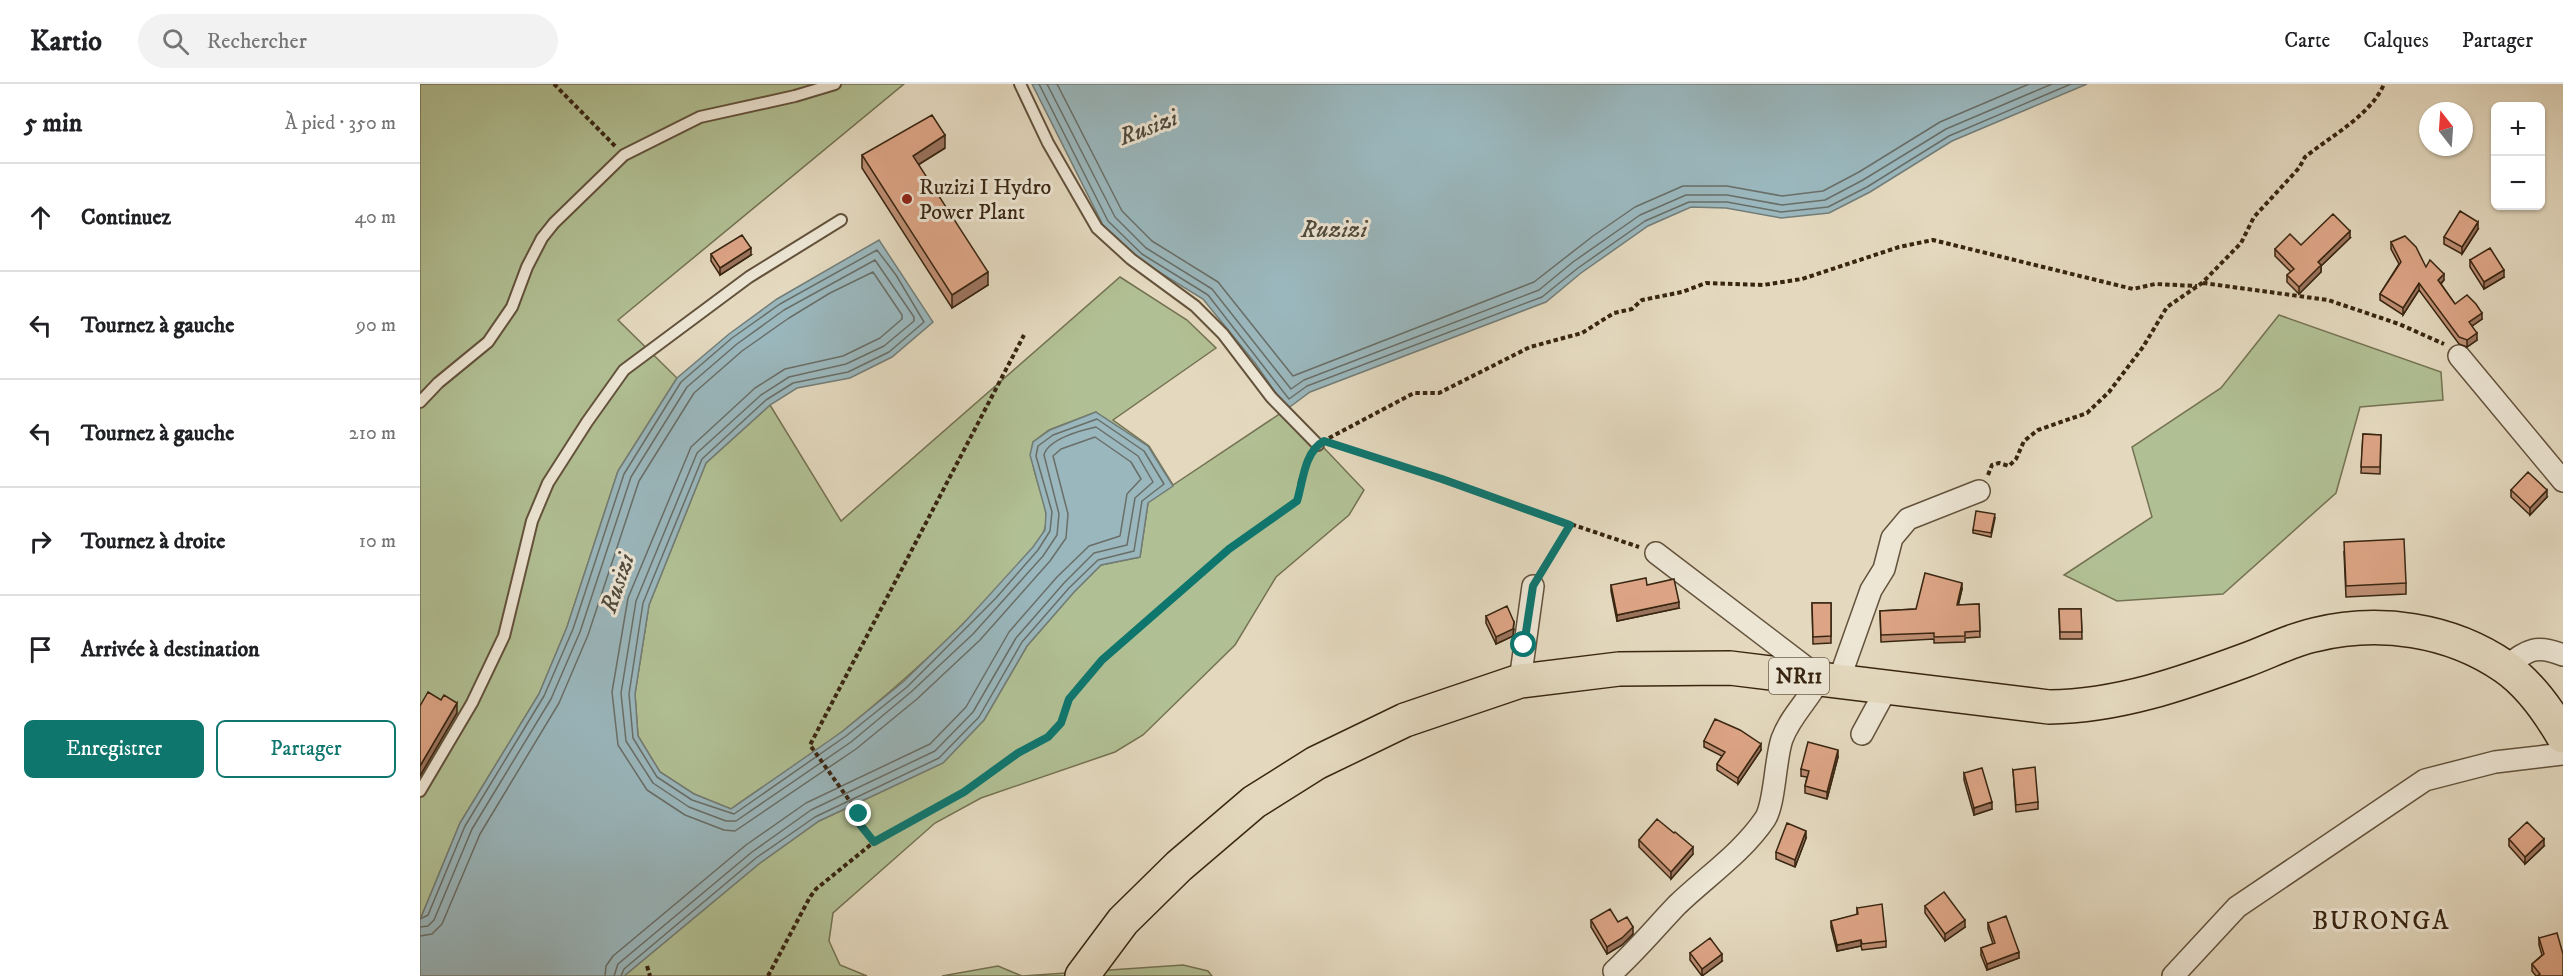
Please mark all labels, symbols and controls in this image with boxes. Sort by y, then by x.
search box [138,14,558,68]
text: Kartio [30,24,102,59]
icon: search [159,25,192,58]
text: Rechercher [207,28,307,55]
text: Carte [2284,28,2330,54]
text: Calques [2363,28,2429,54]
text: Partager [2462,28,2533,54]
water label: Rusizi [1114,102,1184,153]
north arrow [2419,102,2473,156]
map controls [2491,102,2545,210]
button: + [2491,102,2545,156]
text: 5 min [24,107,82,140]
text: À pied · 350 m [285,111,396,136]
button: − [2491,156,2545,210]
place label: Ruzizi I Hydro Power Plant [919,174,1051,226]
marker: Ruzizi I Hydro Power Plant [900,192,914,206]
icon: ahead [24,201,57,234]
text: Continuez [81,204,171,231]
text: 40 m [354,205,396,230]
water label: Ruzizi [1300,215,1369,245]
icon: left [24,309,57,342]
text: Tournez à gauche [81,312,234,339]
text: 90 m [356,313,396,338]
icon: left [24,417,57,450]
text: Tournez à gauche [81,420,234,447]
text: 210 m [349,421,396,446]
icon: right [24,525,57,558]
text: Tournez à droite [81,528,225,555]
text: 10 m [359,529,396,554]
water label: Rusizi [594,548,643,618]
route start [1510,631,1536,657]
icon: arrive [24,633,57,666]
text: Arrivée à destination [81,636,260,663]
road number: NR11 [1769,658,1829,694]
button: Enregistrer [24,720,204,778]
button: Partager [216,720,396,778]
route end [845,800,871,826]
district label: BURONGA [2312,905,2450,938]

